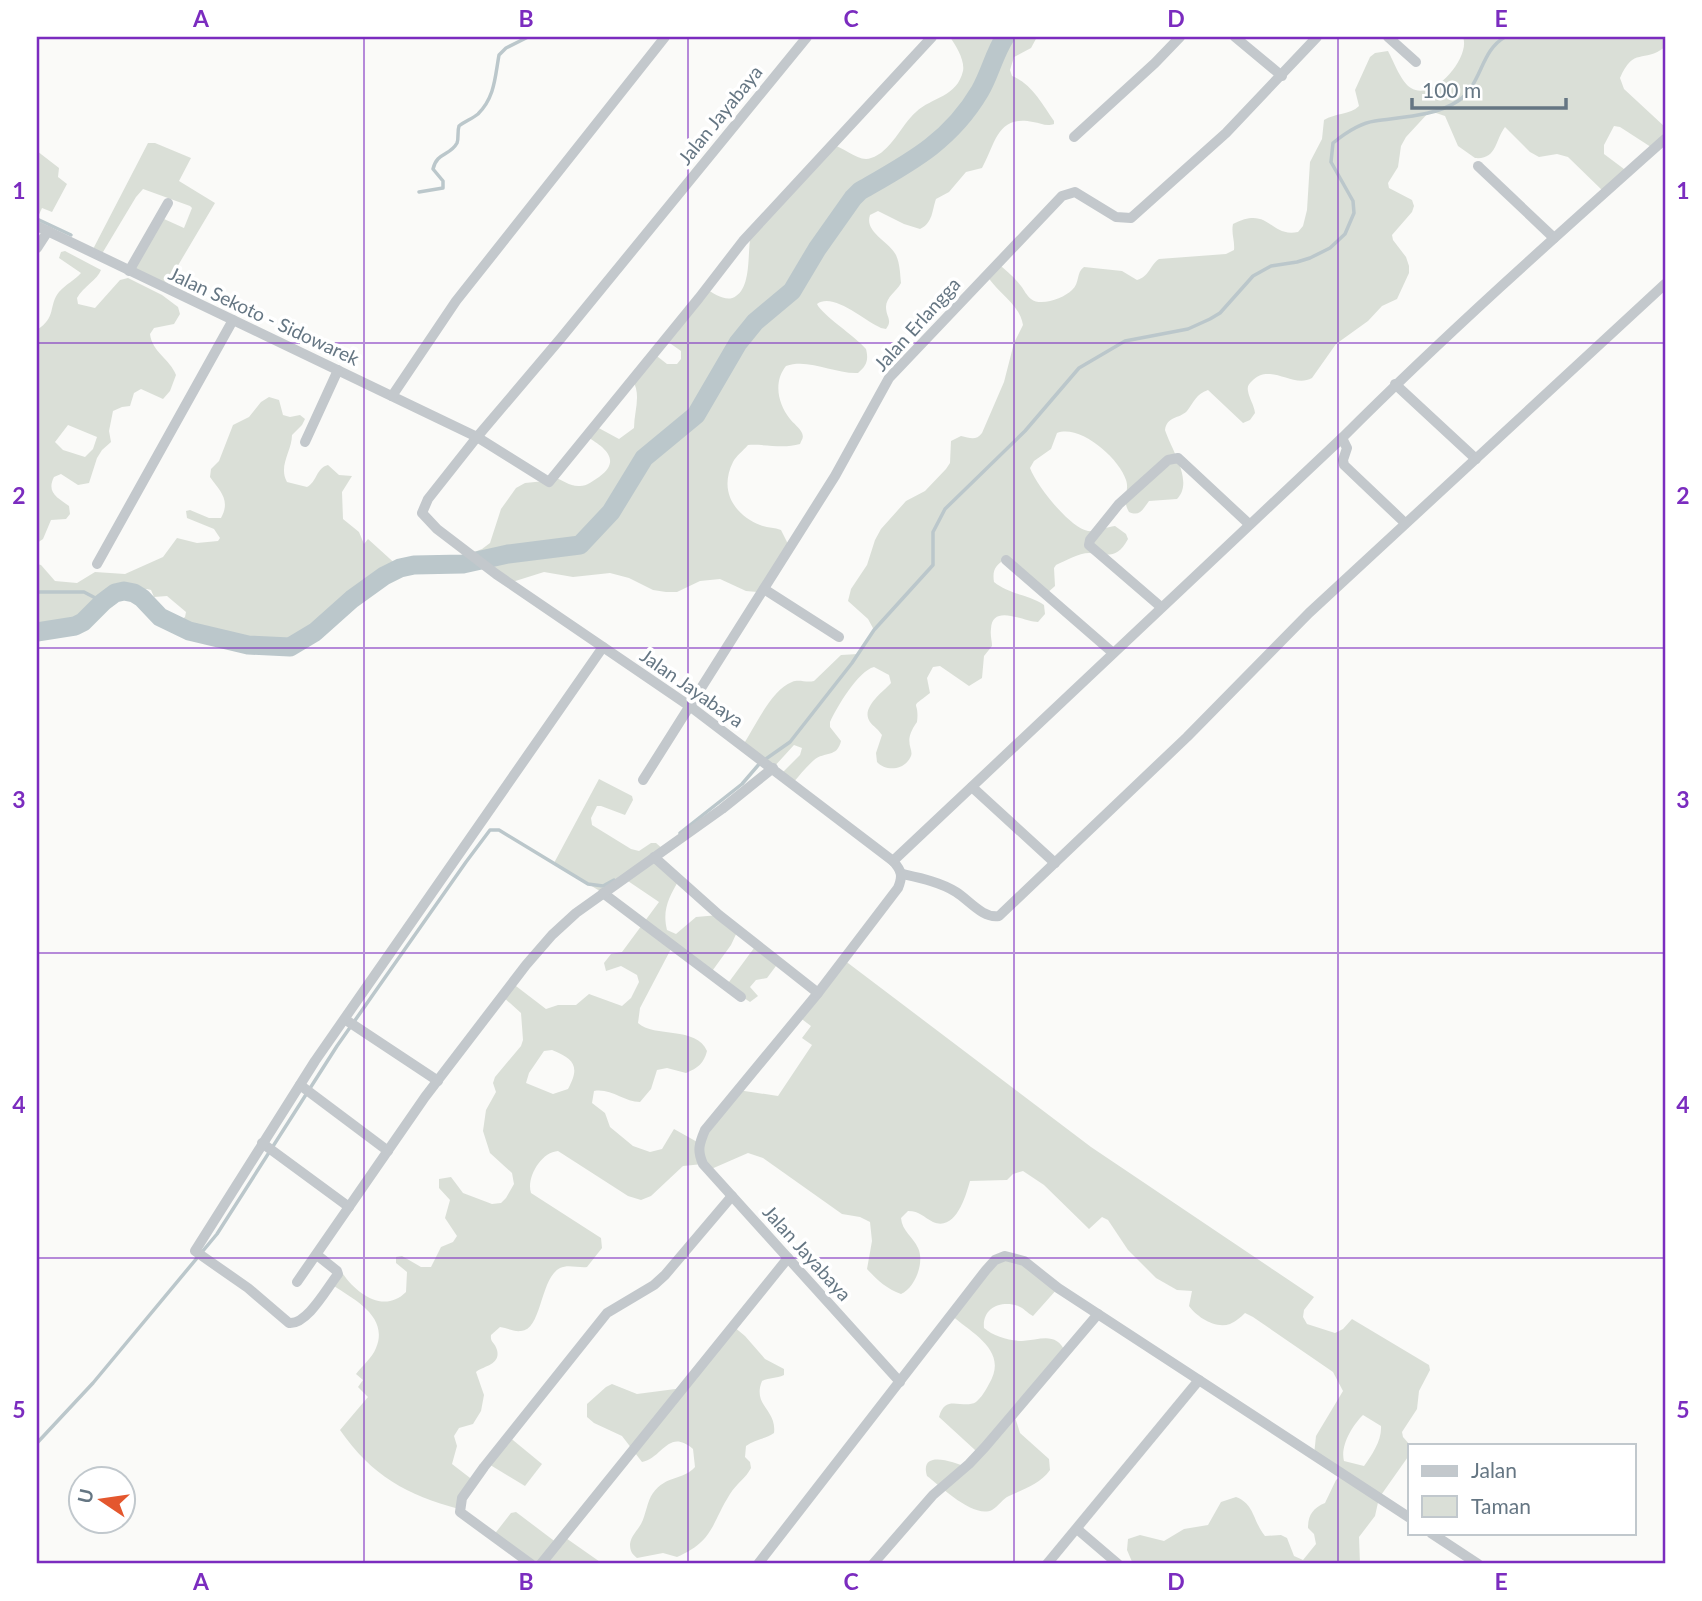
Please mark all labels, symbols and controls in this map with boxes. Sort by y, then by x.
text: A [192,4,210,32]
text: B [518,4,534,32]
text: C [843,4,859,32]
text: D [1167,4,1185,32]
text: E [1494,4,1508,32]
street label: Jalan Jayabaya [673,61,767,169]
scale bar [1412,66,1566,110]
text: 100 m [1422,77,1481,102]
text: 1 [12,176,26,204]
text: 1 [1676,176,1690,204]
street label: Jalan Sekoto - Sidowarek [165,261,363,370]
street label: Jalan Erlangga [869,272,965,375]
text: 2 [12,481,26,509]
text: 2 [1676,481,1690,509]
street label: Jalan Jayabaya [636,644,748,732]
text: 3 [12,785,26,813]
text: 3 [1676,785,1690,813]
text: 4 [12,1090,26,1118]
text: 4 [1676,1090,1690,1118]
street label: Jalan Jayabaya [758,1200,856,1305]
text: 5 [12,1395,26,1423]
text: 5 [1676,1395,1690,1423]
legend [1408,1444,1636,1534]
text: Jalan [1471,1457,1517,1482]
north arrow [66,1464,136,1534]
text: U [72,1487,98,1506]
text: Taman [1471,1493,1531,1518]
text: A [192,1567,210,1595]
text: B [518,1567,534,1595]
text: C [843,1567,859,1595]
text: D [1167,1567,1185,1595]
text: E [1494,1567,1508,1595]

